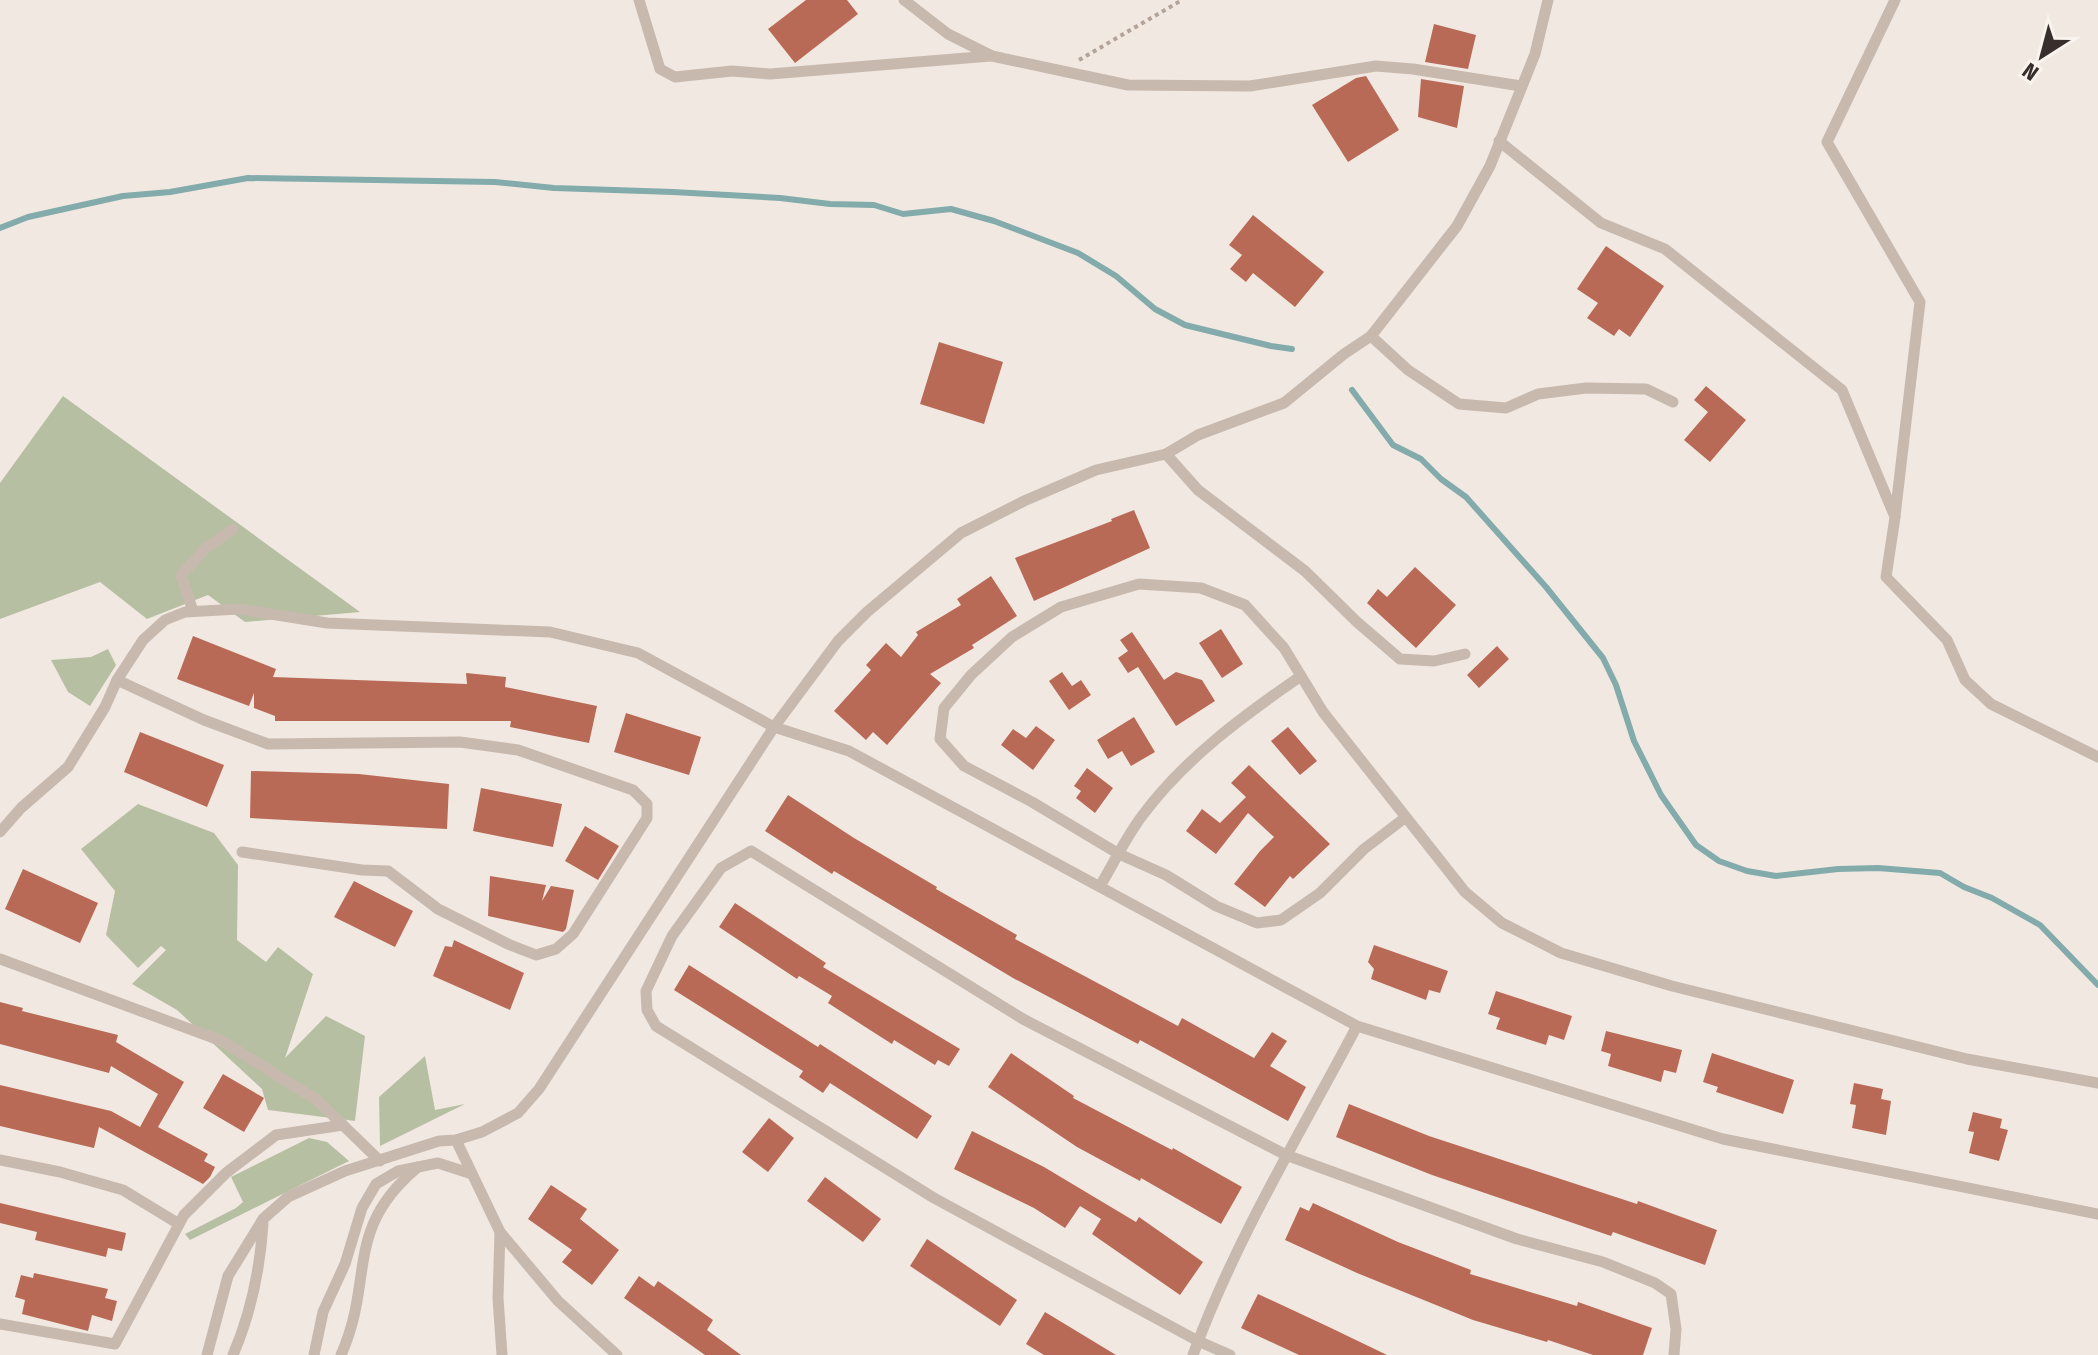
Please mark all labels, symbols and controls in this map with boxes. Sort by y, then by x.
north arrow [2002,16,2082,96]
text: N [2017,57,2044,87]

